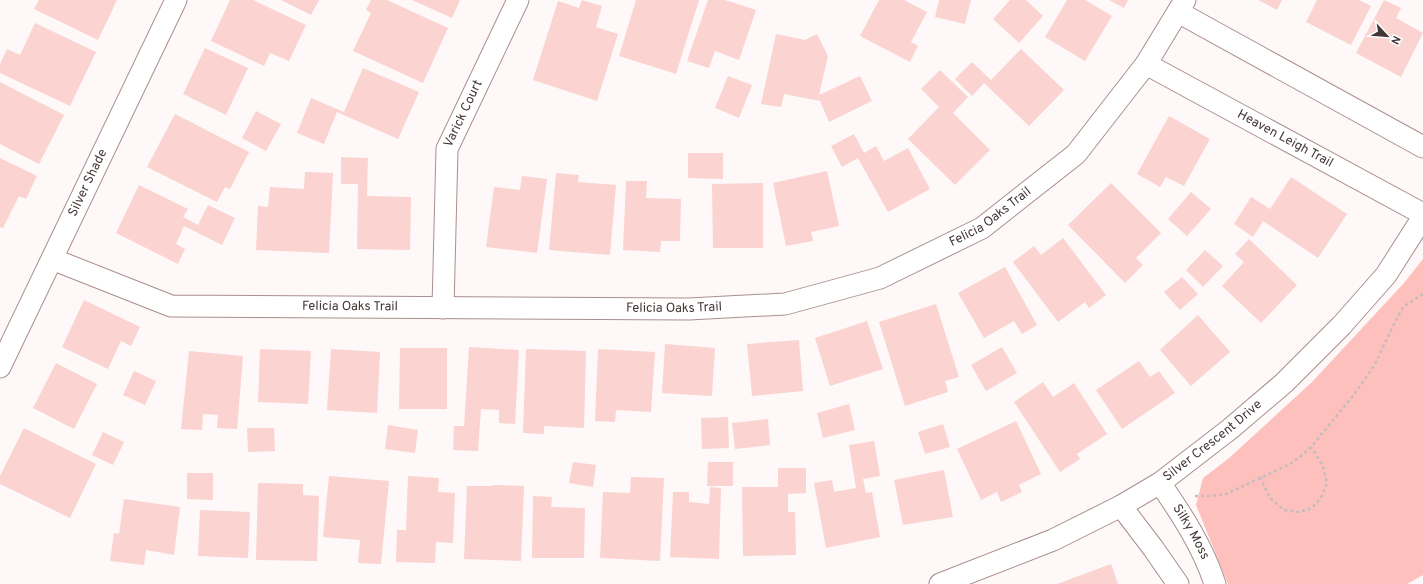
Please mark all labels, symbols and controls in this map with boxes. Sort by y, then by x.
north arrow [1367,16,1407,56]
text: N [1387,33,1403,47]
street label: Varick Court [441,77,487,150]
street label: Heaven Leigh Trail [1234,107,1336,172]
street label: Silver Shade [65,147,111,219]
street label: Felicia Oaks Trail [947,184,1035,251]
street label: Felicia Oaks Trail [302,299,398,315]
street label: Felicia Oaks Trail [626,299,722,317]
street label: Silver Crescent Drive [1160,397,1266,485]
street label: Silky Moss [1169,501,1213,562]

